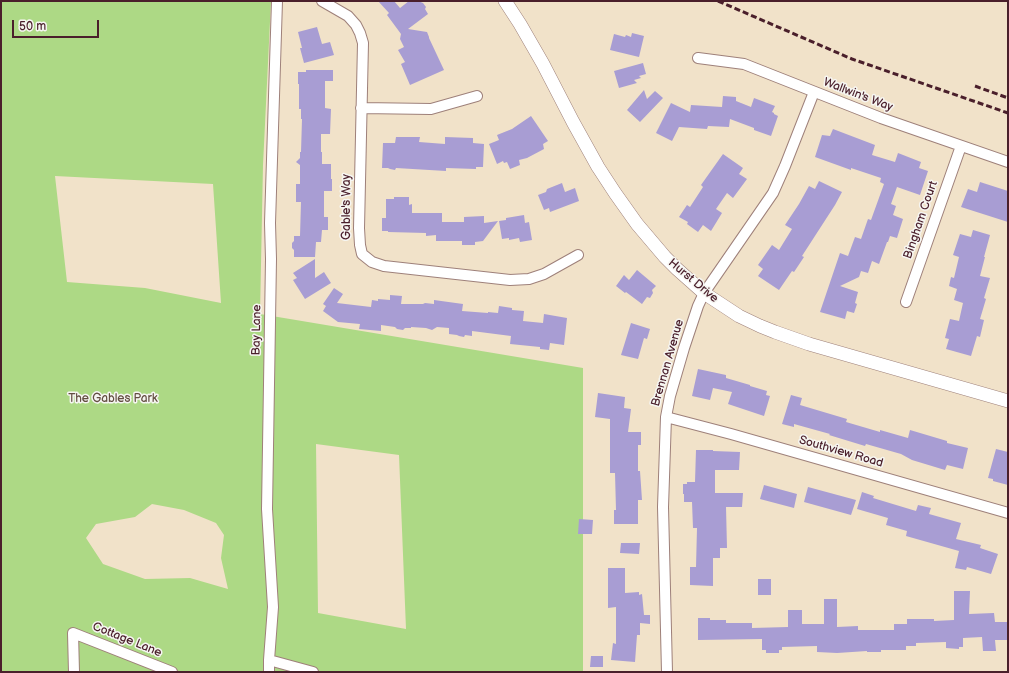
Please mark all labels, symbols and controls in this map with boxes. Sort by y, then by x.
scale bar [14,12,101,38]
text: 50 m [19,19,46,34]
street label: Wallwin's Way [821,75,895,115]
street label: Gable's Way [340,174,354,240]
street label: Bingham Court [901,179,941,261]
street label: Hurst Drive [665,256,721,306]
street label: Bay Lane [249,304,265,356]
street label: Brennan Avenue [649,318,687,408]
park label: The Gables Park [68,392,158,406]
street label: Southview Road [797,433,885,471]
street label: Cottage Lane [90,620,164,660]

